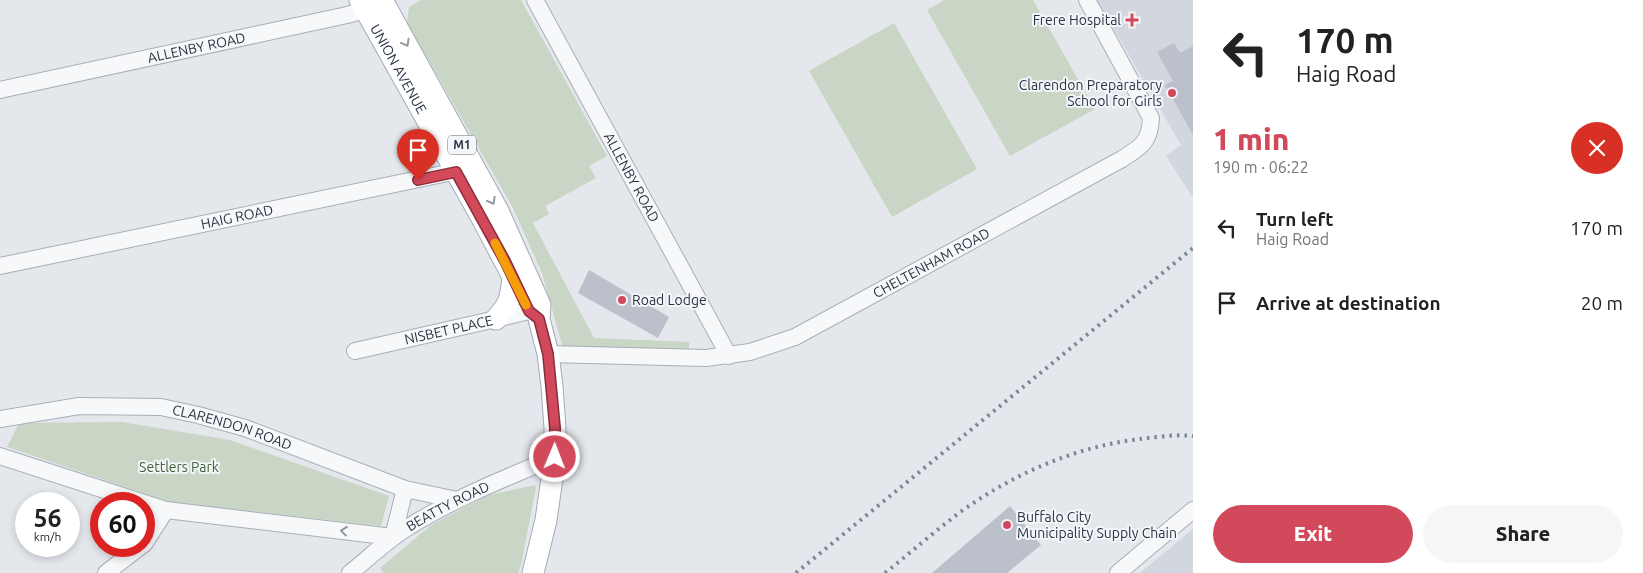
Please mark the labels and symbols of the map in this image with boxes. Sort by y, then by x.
place label: Frere Hospital [1033,12,1121,28]
marker: Frere Hospital [1125,13,1139,27]
street label: UNION AVENUE [367,21,430,117]
street label: ALLENBY ROAD [146,29,247,66]
one-way arrow [399,37,409,46]
place label: Clarendon Preparatory School for Girls [1019,77,1162,109]
marker: Clarendon Preparatory School for Girls [1166,87,1178,99]
pin [397,129,439,180]
street label: ALLENBY ROAD [601,130,663,225]
road number: M1 [448,136,476,154]
one-way arrow [486,195,496,204]
street label: HAIG ROAD [199,201,275,232]
street label: CHELTENHAM ROAD [870,225,992,301]
place label: Road Lodge [632,292,707,308]
marker: Road Lodge [616,294,628,306]
street label: NISBET PLACE [403,312,494,348]
street label: CLARENDON ROAD [171,402,294,453]
position arrow [528,430,580,482]
park label: Settlers Park [139,459,219,475]
street label: BEATTY ROAD [403,478,492,534]
speed limit sign: 60 [90,492,155,557]
place label: Buffalo City Municipality Supply Chain [1017,509,1177,541]
marker: Buffalo City Municipality Supply Chain [1001,519,1013,531]
one-way arrow [340,526,348,537]

